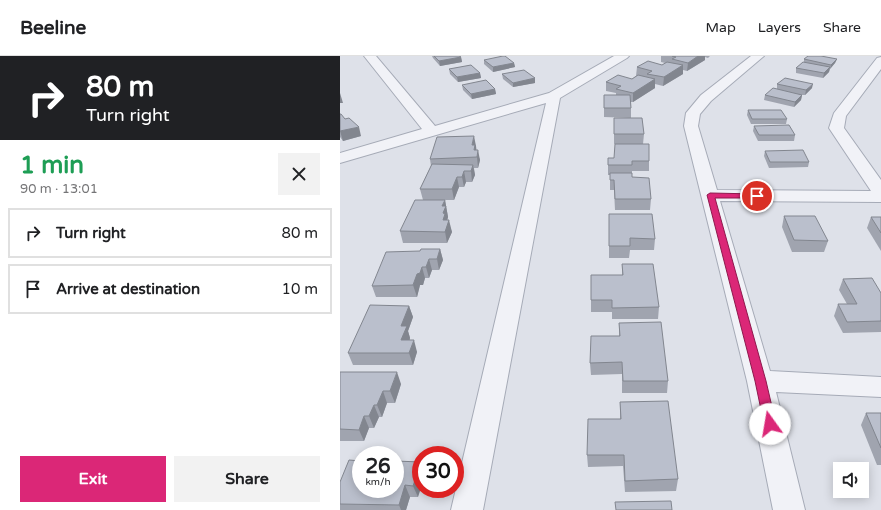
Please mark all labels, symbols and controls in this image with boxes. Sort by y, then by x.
text: Beeline [20,17,86,39]
text: Map [706,19,736,36]
text: Layers [758,19,801,36]
text: Share [823,19,861,36]
text: 80 m [86,70,154,104]
icon: right [20,72,72,124]
text: Turn right [86,104,170,126]
text: 1 min [20,151,84,180]
button: close [278,153,320,195]
pin [740,179,774,213]
text: 90 m · 13:01 [20,181,98,197]
icon: arrive [746,185,768,207]
icon: right [22,222,44,244]
text: Turn right [56,224,126,242]
text: 80 m [281,224,318,242]
icon: arrive [22,278,44,300]
text: Arrive at destination [56,280,200,298]
text: 10 m [281,280,318,298]
position arrow [749,403,791,445]
speed limit sign: 30 [412,446,464,498]
text: 26 [365,455,391,479]
button: Exit [20,456,166,502]
button: Share [174,456,320,502]
map controls [833,462,869,498]
button: sound [833,462,869,498]
text: km/h [365,476,391,488]

